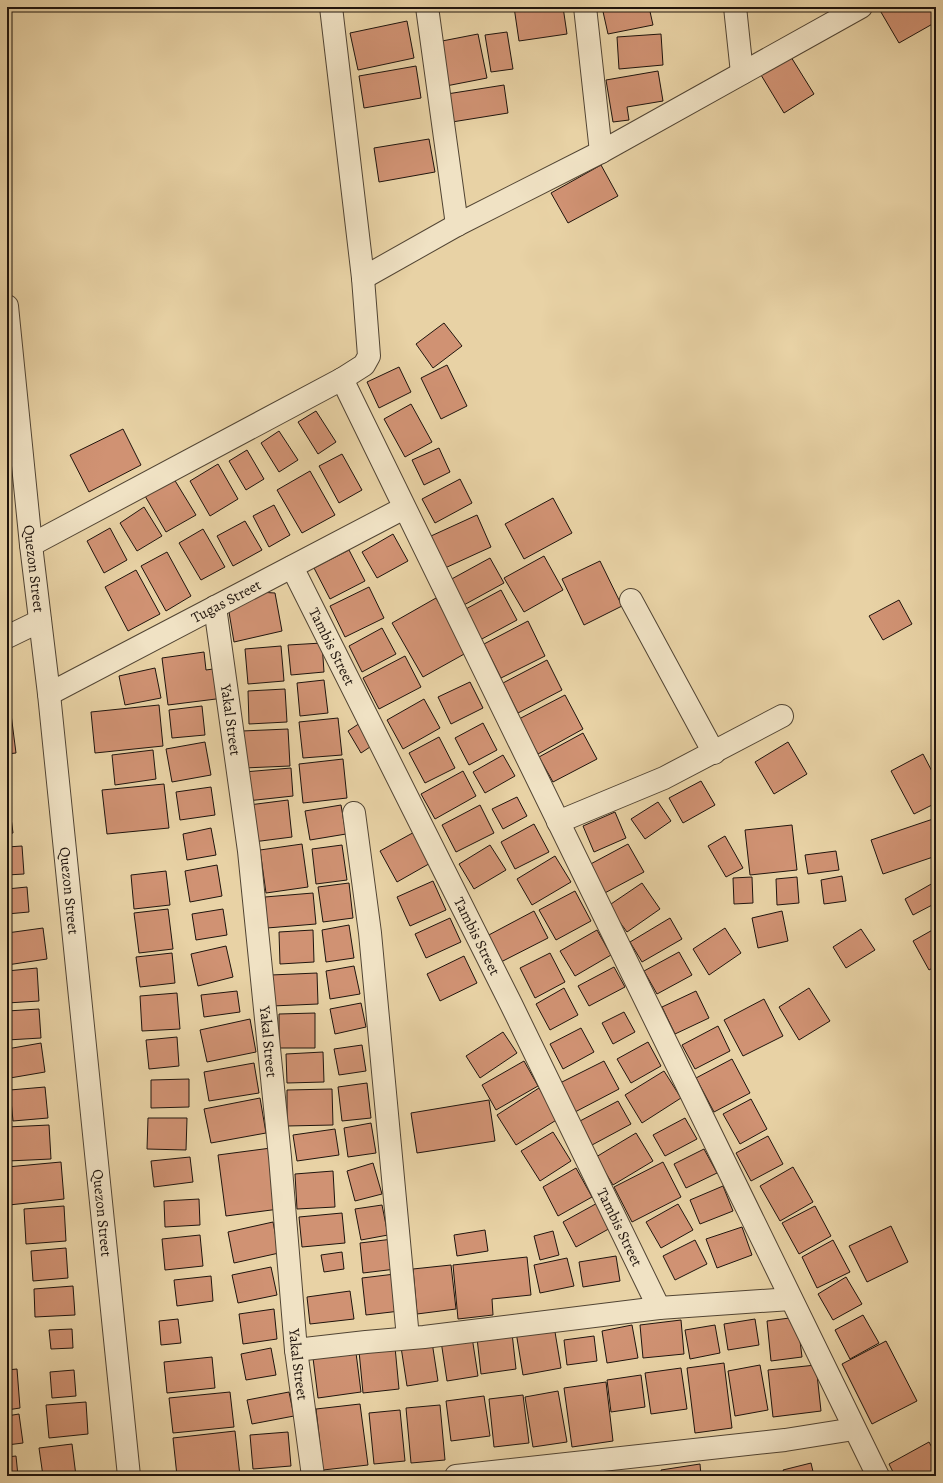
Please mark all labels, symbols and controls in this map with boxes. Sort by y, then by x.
street label: Quezon Street [19,524,49,613]
street label: Tugas Street [188,575,265,628]
street label: Tambis Street [304,604,360,689]
street label: Yakal Street [216,682,246,757]
street label: Quezon Street [55,846,84,935]
street label: Tambis Street [449,894,505,979]
street label: Yakal Street [255,1004,282,1078]
street label: Quezon Street [88,1168,117,1258]
street label: Tambis Street [592,1185,647,1270]
street label: Yakal Street [284,1327,313,1401]

